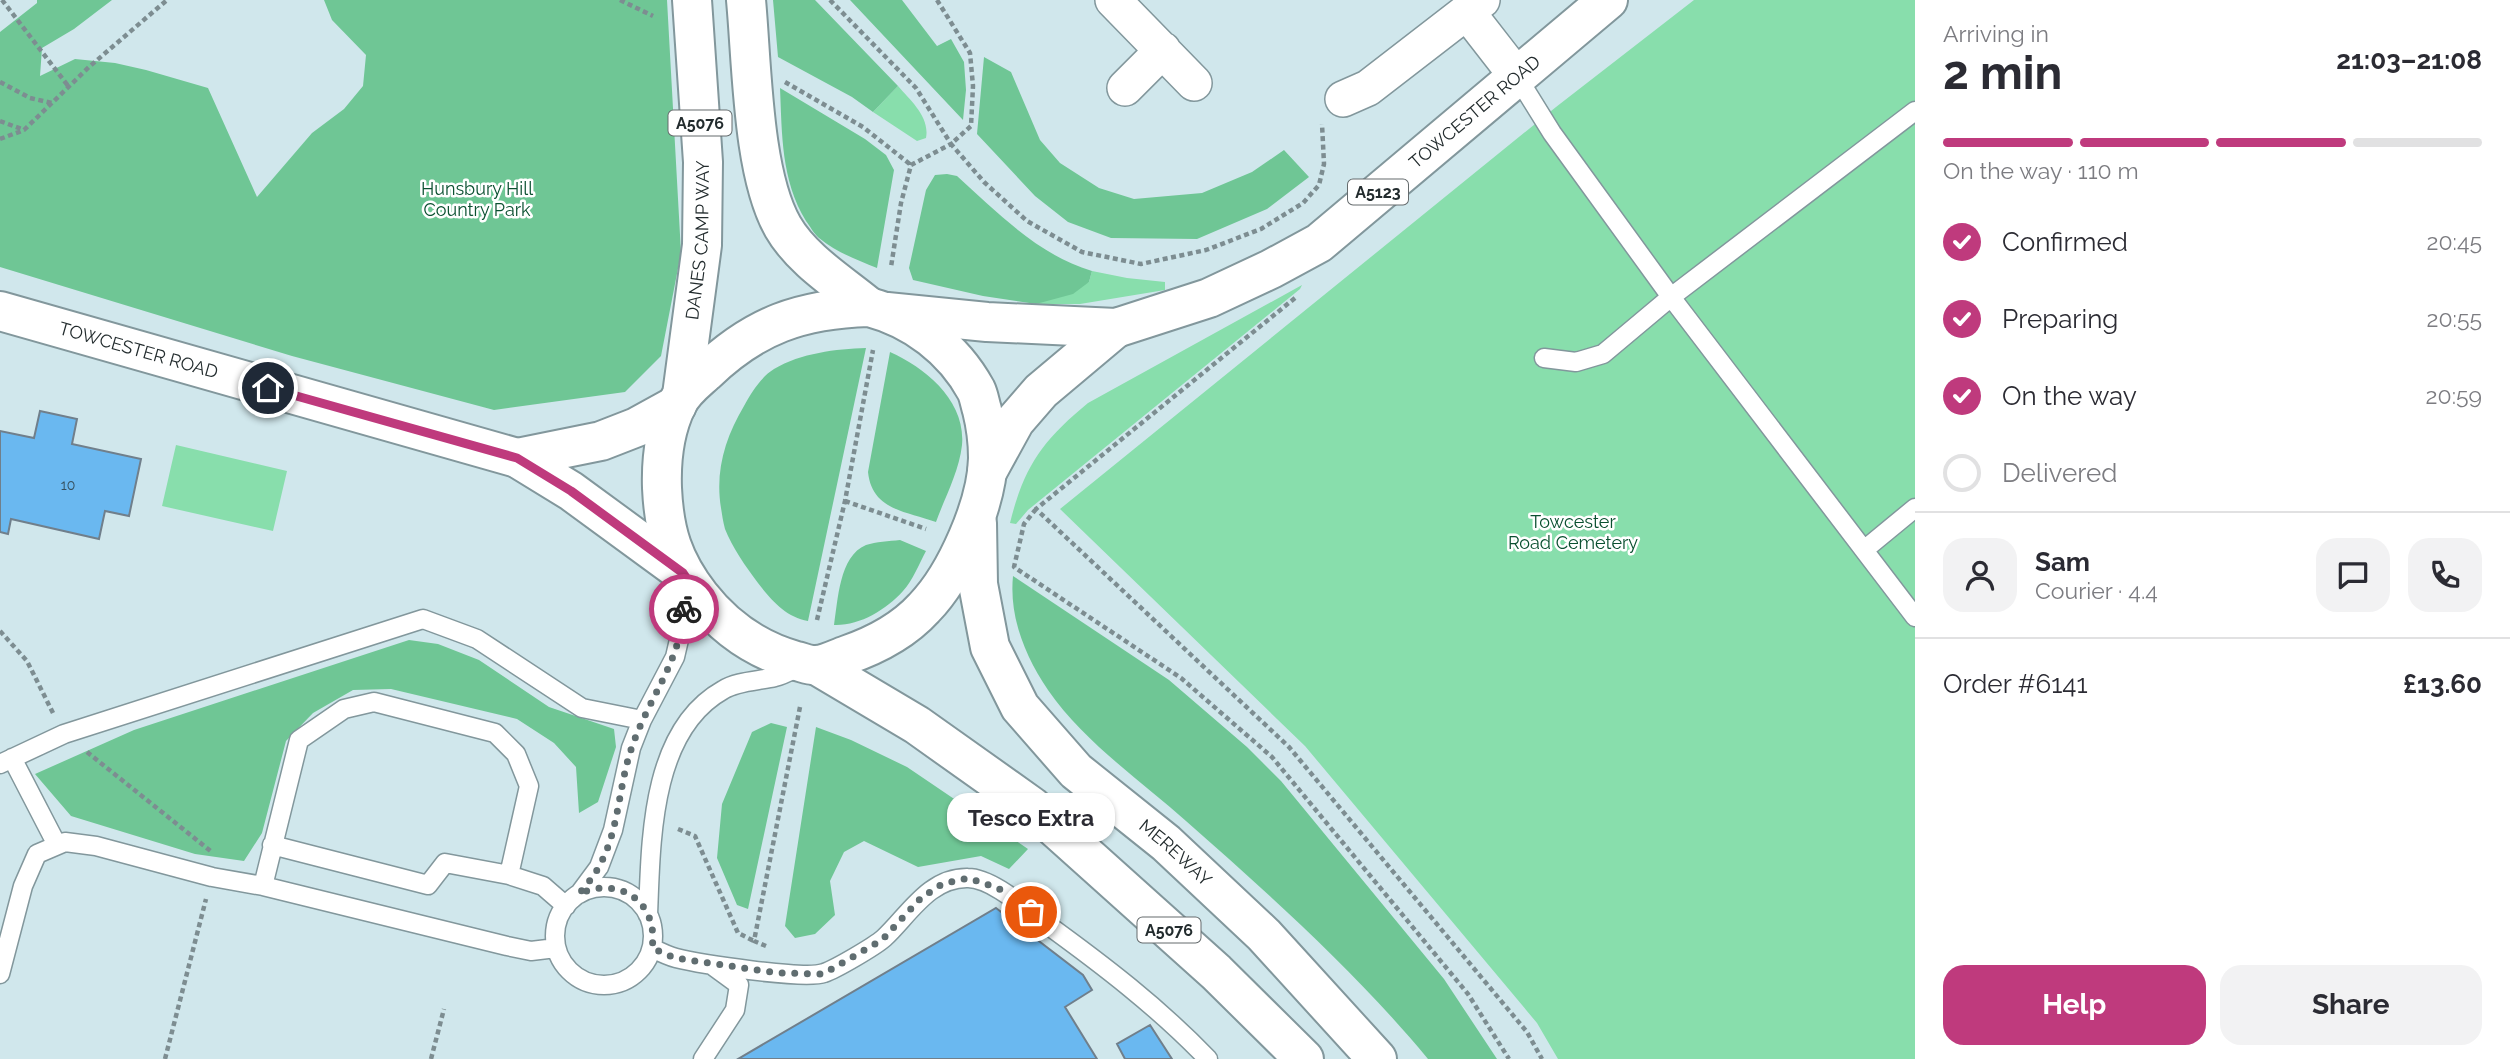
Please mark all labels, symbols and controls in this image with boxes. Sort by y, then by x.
text: Arriving in [1943,20,2049,47]
text: 21:03–21:08 [2336,45,2482,75]
text: 2 min [1943,46,2062,100]
street label: TOWCESTER ROAD [1405,51,1544,172]
road number: A5076 [668,111,732,136]
text: On the way · 110 m [1943,157,2139,184]
street label: DANES CAMP WAY [681,160,713,321]
park label: Hunsbury Hill Country Park [421,178,533,220]
road number: A5123 [1348,180,1408,204]
icon: check [1943,223,1981,261]
text: Confirmed [2002,227,2128,257]
text: 20:45 [2427,228,2482,255]
icon: check [1943,300,1981,338]
text: Preparing [2002,304,2118,334]
text: 20:55 [2427,305,2482,332]
street label: TOWCESTER ROAD [57,317,221,383]
pin [238,358,298,418]
icon: home [249,369,287,407]
icon: check [1943,377,1981,415]
text: On the way [2002,381,2137,411]
text: 20:59 [2426,382,2482,409]
text: Delivered [2002,458,2117,488]
house number: 10 [61,477,75,493]
park label: Towcester Road Cemetery [1508,511,1638,553]
button: person [1943,538,2017,612]
button: chat [2316,538,2390,612]
button: phone [2408,538,2482,612]
text: Sam [2035,547,2090,577]
courier [649,574,719,644]
text: Courier · 4.4 [2035,577,2158,604]
icon: bike [665,590,703,628]
text: Order #6141 [1943,669,2088,699]
text: £13.60 [2403,669,2482,699]
callout: Tesco Extra [947,793,1115,842]
text: Tesco Extra [968,804,1094,831]
street label: MEREWAY [1135,815,1216,890]
pin [1001,882,1061,942]
icon: bag [1012,893,1050,931]
road number: A5076 [1138,918,1200,942]
button: Help [1943,965,2206,1045]
button: Share [2220,965,2482,1045]

